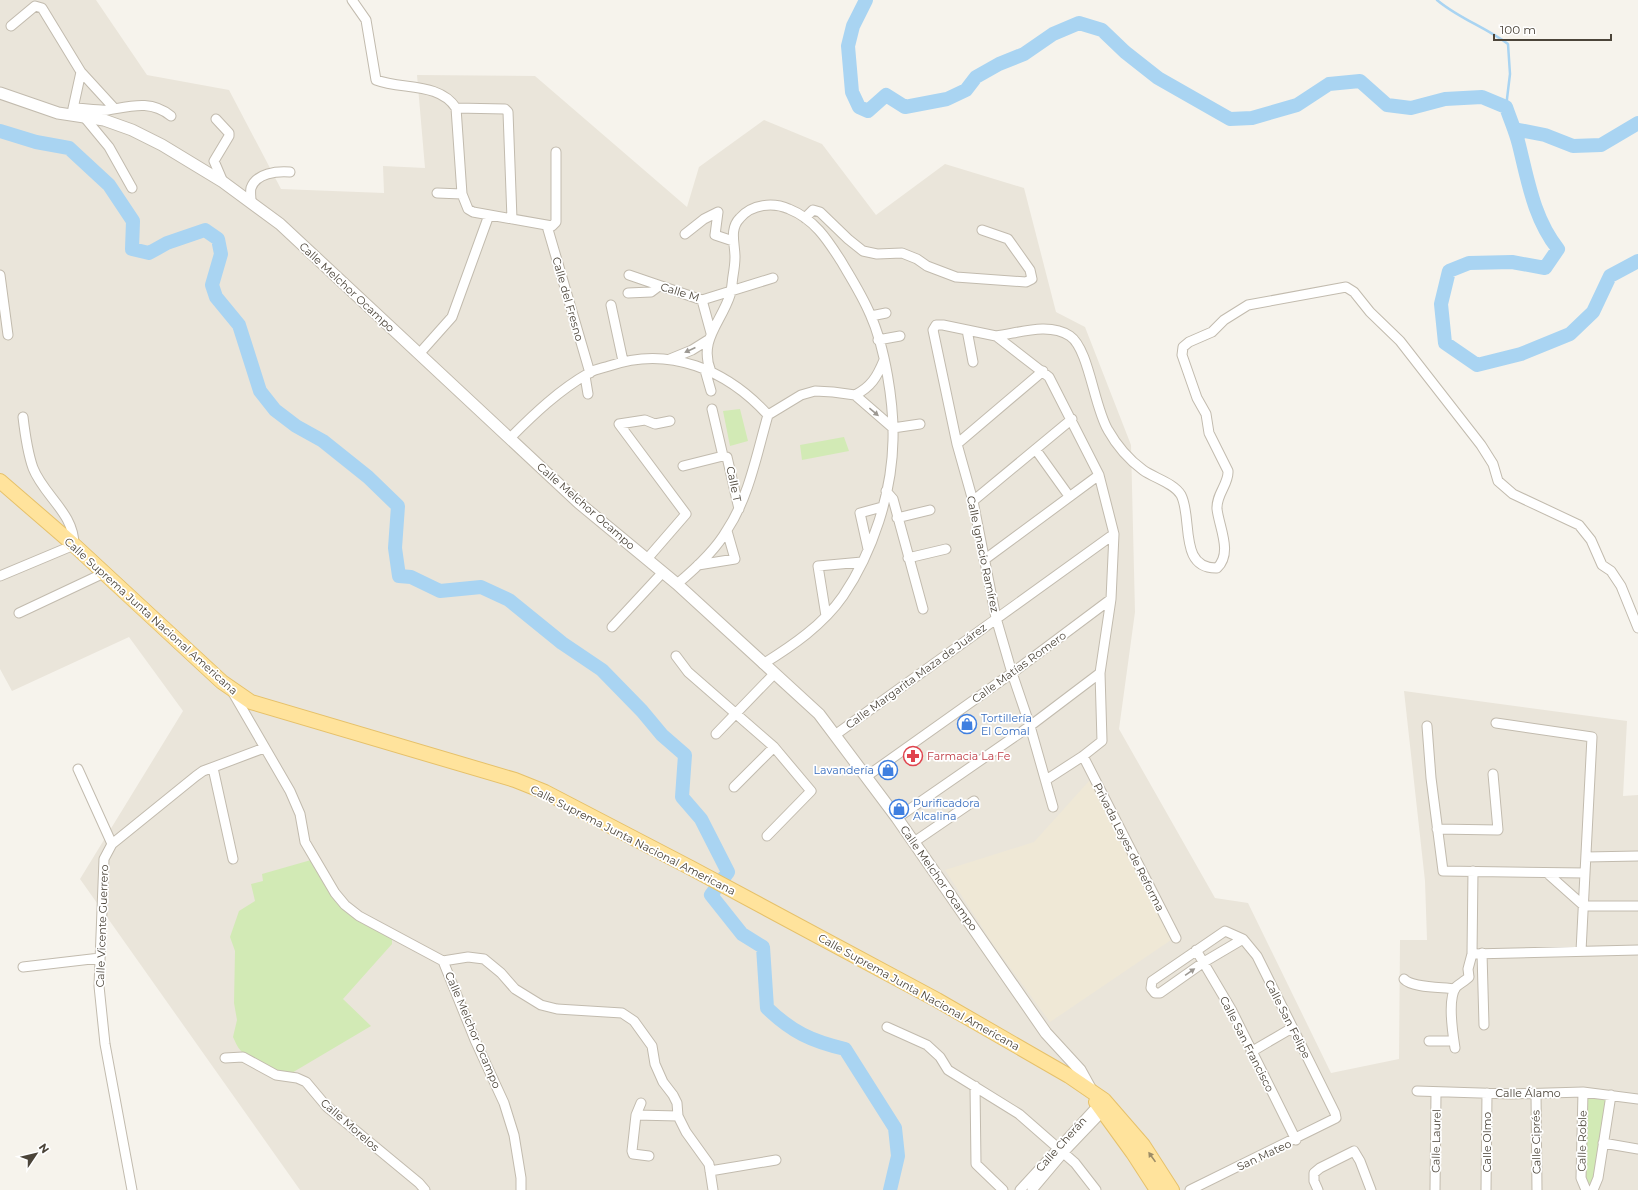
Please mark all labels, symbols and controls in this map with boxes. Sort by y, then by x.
scale bar [1494,16,1611,42]
text: 100 m [1500,22,1536,37]
street label: Calle Melchor Ocampo [296,239,398,335]
street label: Calle del Fresno [549,255,587,343]
street label: Calle M [659,279,701,305]
one-way arrow [683,348,695,354]
one-way arrow [868,407,879,416]
street label: Calle Melchor Ocampo [534,460,638,552]
street label: Calle T [723,465,745,504]
street label: Calle Ignacio Ramírez [964,494,1002,614]
street label: Calle Suprema Junta Nacional Americana [61,534,241,698]
street label: Calle Margarita Maza de Juárez [843,620,989,732]
street label: Calle Matías Romero [969,628,1069,706]
place label: Tortillería El Comal [981,711,1032,738]
shop icon: Tortillería El Comal [956,713,978,735]
pharmacy icon: Farmacia La Fe [902,745,924,767]
place label: Farmacia La Fe [927,749,1011,763]
shop icon: Lavandería [877,759,899,781]
place label: Lavandería [814,763,874,777]
street label: Privada Leyes de Reforma [1090,780,1168,914]
street label: Calle Suprema Junta Nacional Americana [528,782,738,898]
place label: Purificadora Alcalina [913,796,980,823]
shop icon: Purificadora Alcalina [888,798,910,820]
street label: Calle Melchor Ocampo [897,823,981,933]
street label: Calle Vicente Guerrero [93,864,111,988]
street label: Calle Suprema Junta Nacional Americana [816,931,1022,1053]
one-way arrow [1185,968,1196,976]
street label: Calle Melchor Ocampo [442,970,504,1091]
street label: Calle San Felipe [1262,977,1314,1061]
street label: Calle San Francisco [1217,994,1277,1094]
street label: Calle Álamo [1495,1086,1561,1100]
street label: Calle Morelos [318,1096,383,1155]
street label: Calle Laurel [1428,1109,1444,1173]
street label: Calle Ciprés [1528,1109,1544,1174]
street label: Calle Roble [1574,1110,1590,1172]
street label: Calle Olmo [1480,1112,1494,1172]
street label: Calle Cherán [1033,1114,1089,1174]
north arrow [16,1134,56,1174]
street label: San Mateo [1235,1136,1293,1174]
text: N [36,1141,52,1156]
one-way arrow [1148,1152,1156,1162]

